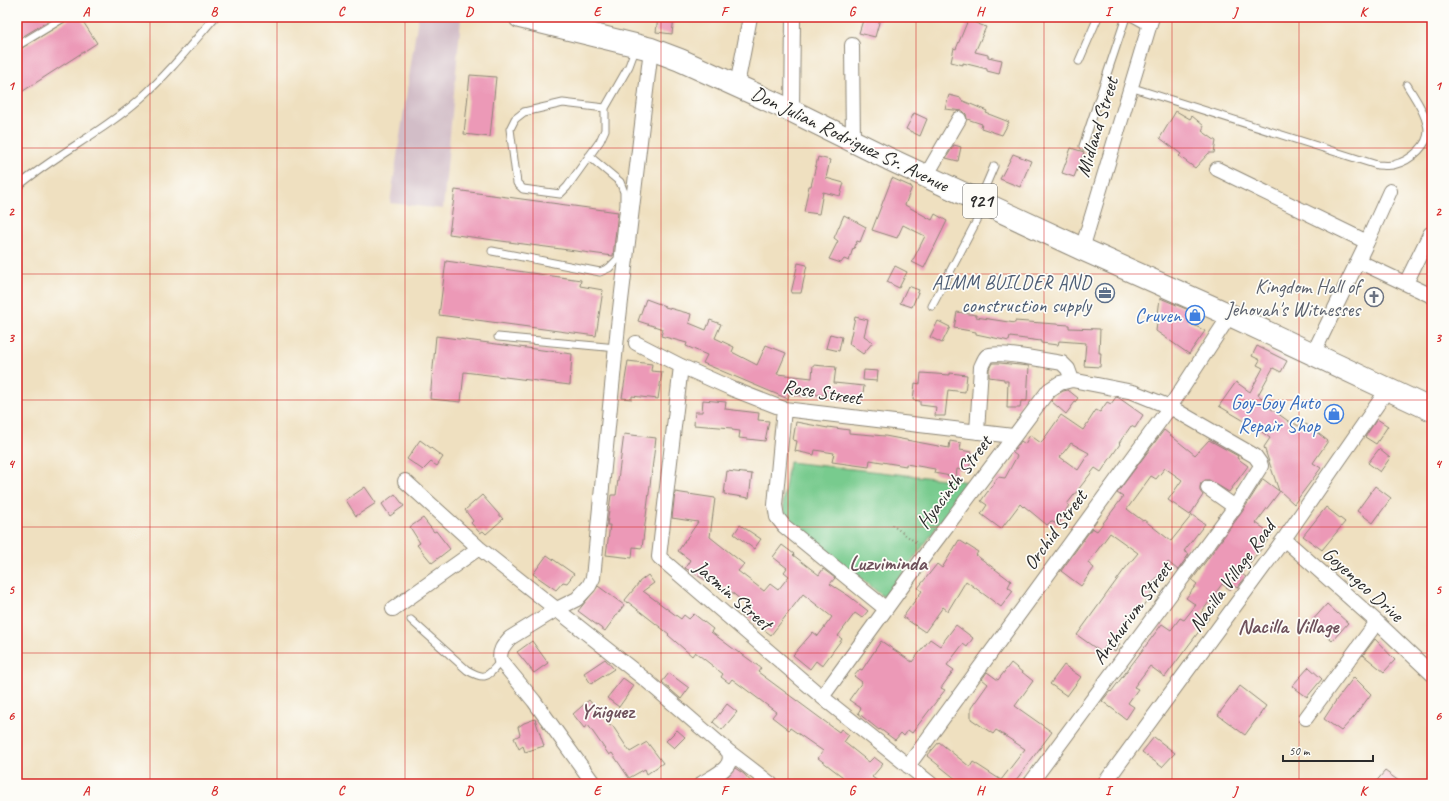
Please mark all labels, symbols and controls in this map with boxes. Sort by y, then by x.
text: A [83,4,91,20]
text: B [211,4,219,20]
text: C [338,4,346,20]
text: D [465,4,474,20]
text: E [594,4,603,20]
text: F [721,4,730,20]
text: G [849,4,857,20]
text: H [976,4,986,20]
text: I [1105,4,1114,20]
text: J [1232,4,1239,20]
text: K [1360,4,1370,20]
street label: Midland Street [1070,72,1125,180]
text: 1 [8,78,16,94]
text: 1 [1435,78,1443,94]
street label: Don Julian Rodriguez Sr. Avenue [747,80,954,198]
road number: 921 [963,184,997,218]
text: 2 [8,204,15,220]
text: 2 [1435,204,1442,220]
place label: AIMM BUILDER AND construction supply [932,270,1093,318]
place label: Kingdom Hall of Jehovah's Witnesses [1225,274,1364,322]
office icon: AIMM BUILDER AND construction supply [1094,282,1116,304]
church icon: Kingdom Hall of Jehovah's Witnesses [1363,286,1385,308]
place label: Cruven [1135,303,1182,328]
shop icon: Cruven [1184,304,1206,326]
text: 3 [8,330,15,346]
text: 3 [1435,330,1442,346]
street label: Rose Street [781,373,865,411]
place label: Goy-Goy Auto Repair Shop [1231,390,1321,438]
shop icon: Goy-Goy Auto Repair Shop [1323,403,1345,425]
street label: Hyacinth Street [911,429,999,534]
text: 4 [8,456,16,472]
text: 4 [1435,456,1443,472]
street label: Orchid Street [1018,483,1094,575]
street label: Nacilla Village Road [1183,513,1283,637]
street label: Goyengco Drive [1317,541,1410,628]
district label: Luzviminda [849,550,928,576]
street label: Jasmin Street [688,554,780,638]
street label: Anthurium Street [1086,555,1179,669]
text: 5 [8,582,15,598]
text: 5 [1435,582,1442,598]
district label: Nacilla Village [1238,613,1340,639]
district label: Yñiguez [580,698,636,724]
text: 6 [8,708,15,724]
text: 6 [1435,708,1442,724]
scale bar [1283,737,1373,763]
text: 50 m [1289,743,1311,759]
text: A [83,783,91,799]
text: B [211,783,219,799]
text: C [338,783,346,799]
text: D [465,783,474,799]
text: E [594,783,603,799]
text: F [721,783,730,799]
text: G [849,783,857,799]
text: H [976,783,986,799]
text: I [1105,783,1114,799]
text: J [1232,783,1239,799]
text: K [1360,783,1370,799]

